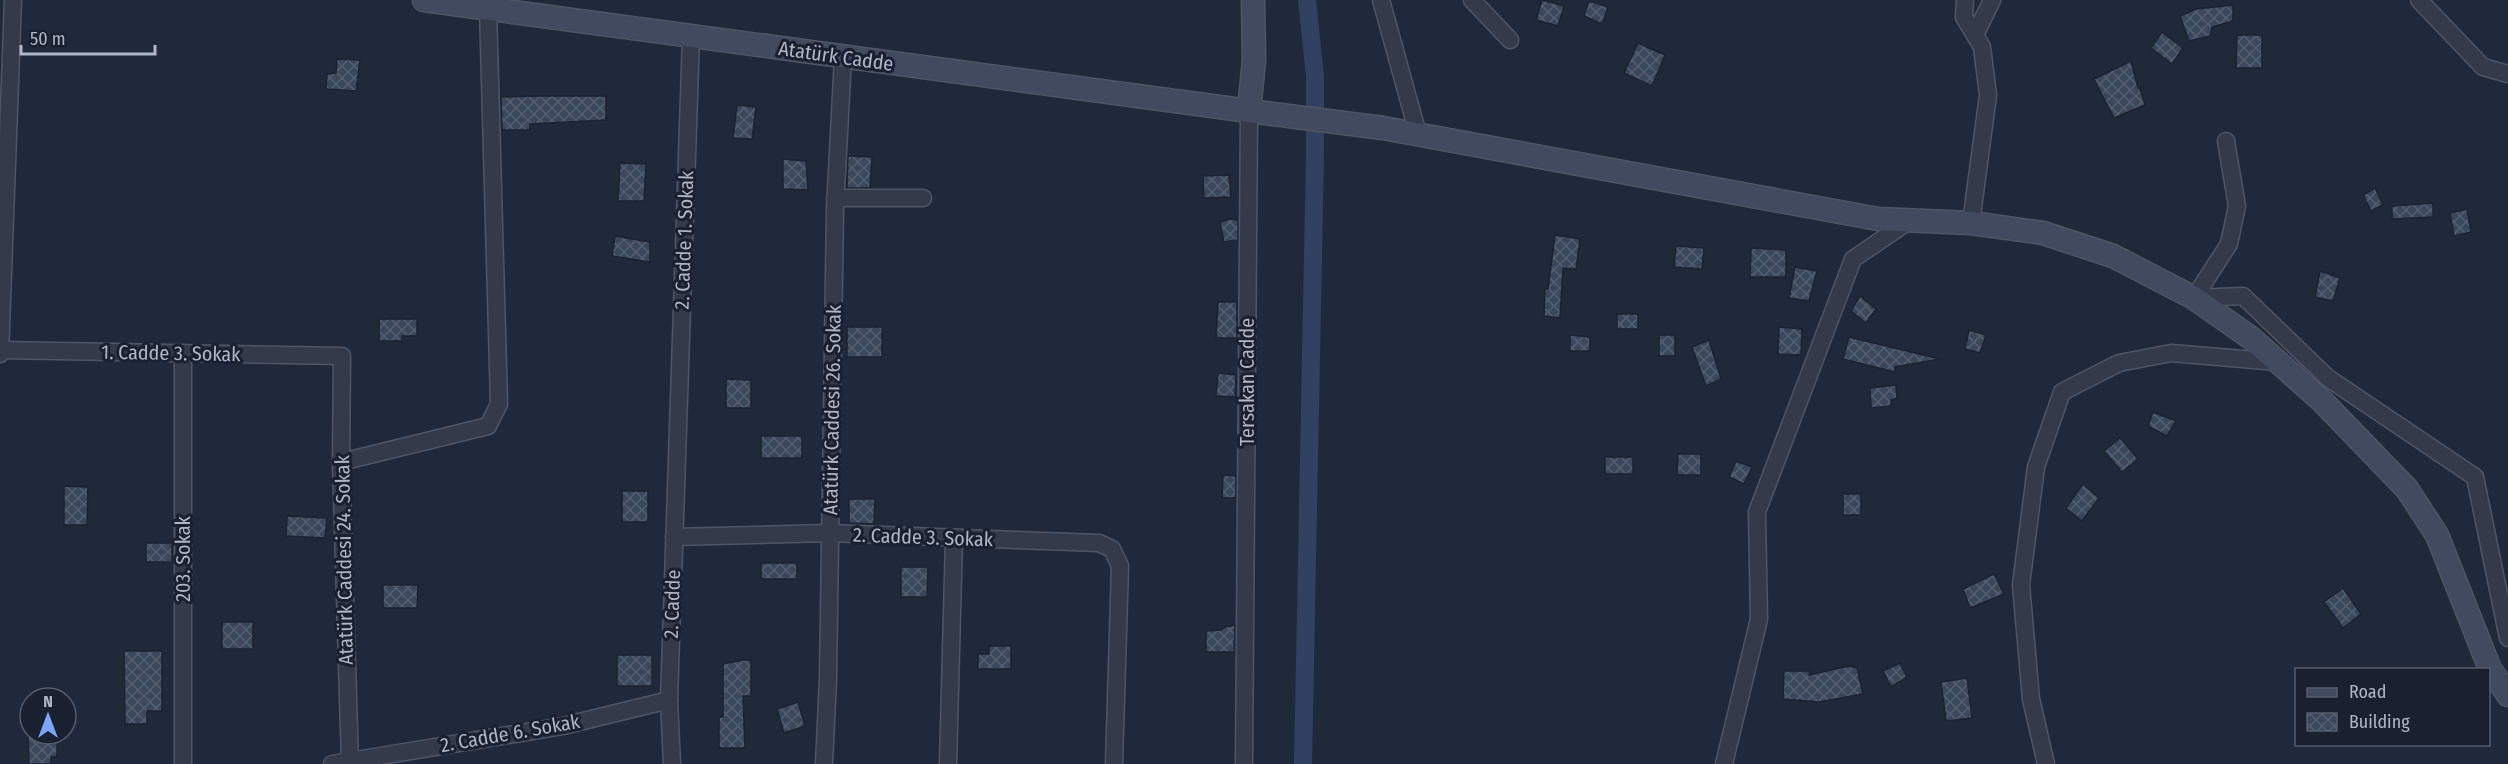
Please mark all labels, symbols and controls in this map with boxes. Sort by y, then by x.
scale bar [21,18,154,56]
text: 50 m [30,28,66,50]
street label: Atatürk Cadde [777,36,895,76]
street label: 2. Cadde 1. Sokak [670,170,698,310]
street label: Atatürk Caddesi 26. Sokak [818,304,846,515]
street label: Tersakan Cadde [1235,318,1259,446]
street label: 1. Cadde 3. Sokak [101,340,241,366]
street label: Atatürk Caddesi 24. Sokak [330,454,358,665]
street label: 203. Sokak [171,516,195,602]
street label: 2. Cadde 3. Sokak [853,523,994,551]
street label: 2. Cadde [659,569,685,639]
legend [2295,668,2490,746]
text: Road [2349,681,2386,703]
north arrow [18,686,78,746]
text: N [43,692,53,711]
street label: 2. Cadde 6. Sokak [438,709,582,757]
text: Building [2349,711,2410,733]

